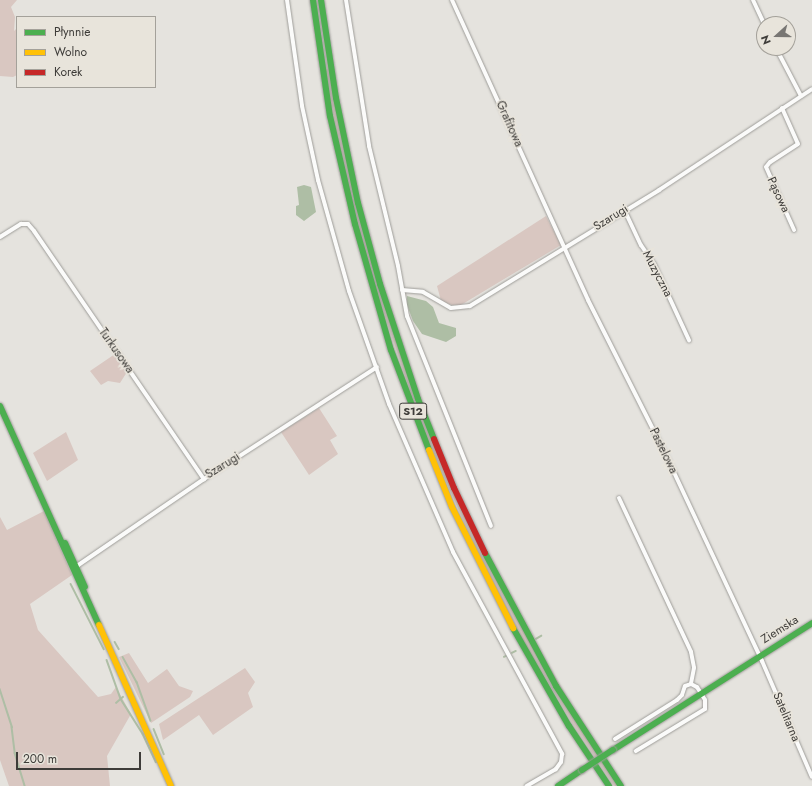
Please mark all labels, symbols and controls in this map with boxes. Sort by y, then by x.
legend [16,16,156,88]
north arrow [756,16,796,56]
text: Płynnie [54,23,91,41]
text: N [757,33,775,47]
text: Wolno [54,43,87,61]
text: Korek [54,63,82,81]
street label: Grafitowa [492,99,526,149]
street label: Pąsowa [764,175,792,215]
street label: Szarugi [591,202,631,234]
street label: Muzyczna [639,248,675,300]
street label: Turkusowa [95,326,137,376]
road number: S12 [399,402,427,420]
street label: Pastelowa [646,426,680,476]
street label: Szarugi [203,450,243,482]
street label: Ziemska [759,613,801,647]
street label: Satelitarna [769,690,803,744]
scale bar [18,744,143,770]
text: 200 m [23,750,57,768]

